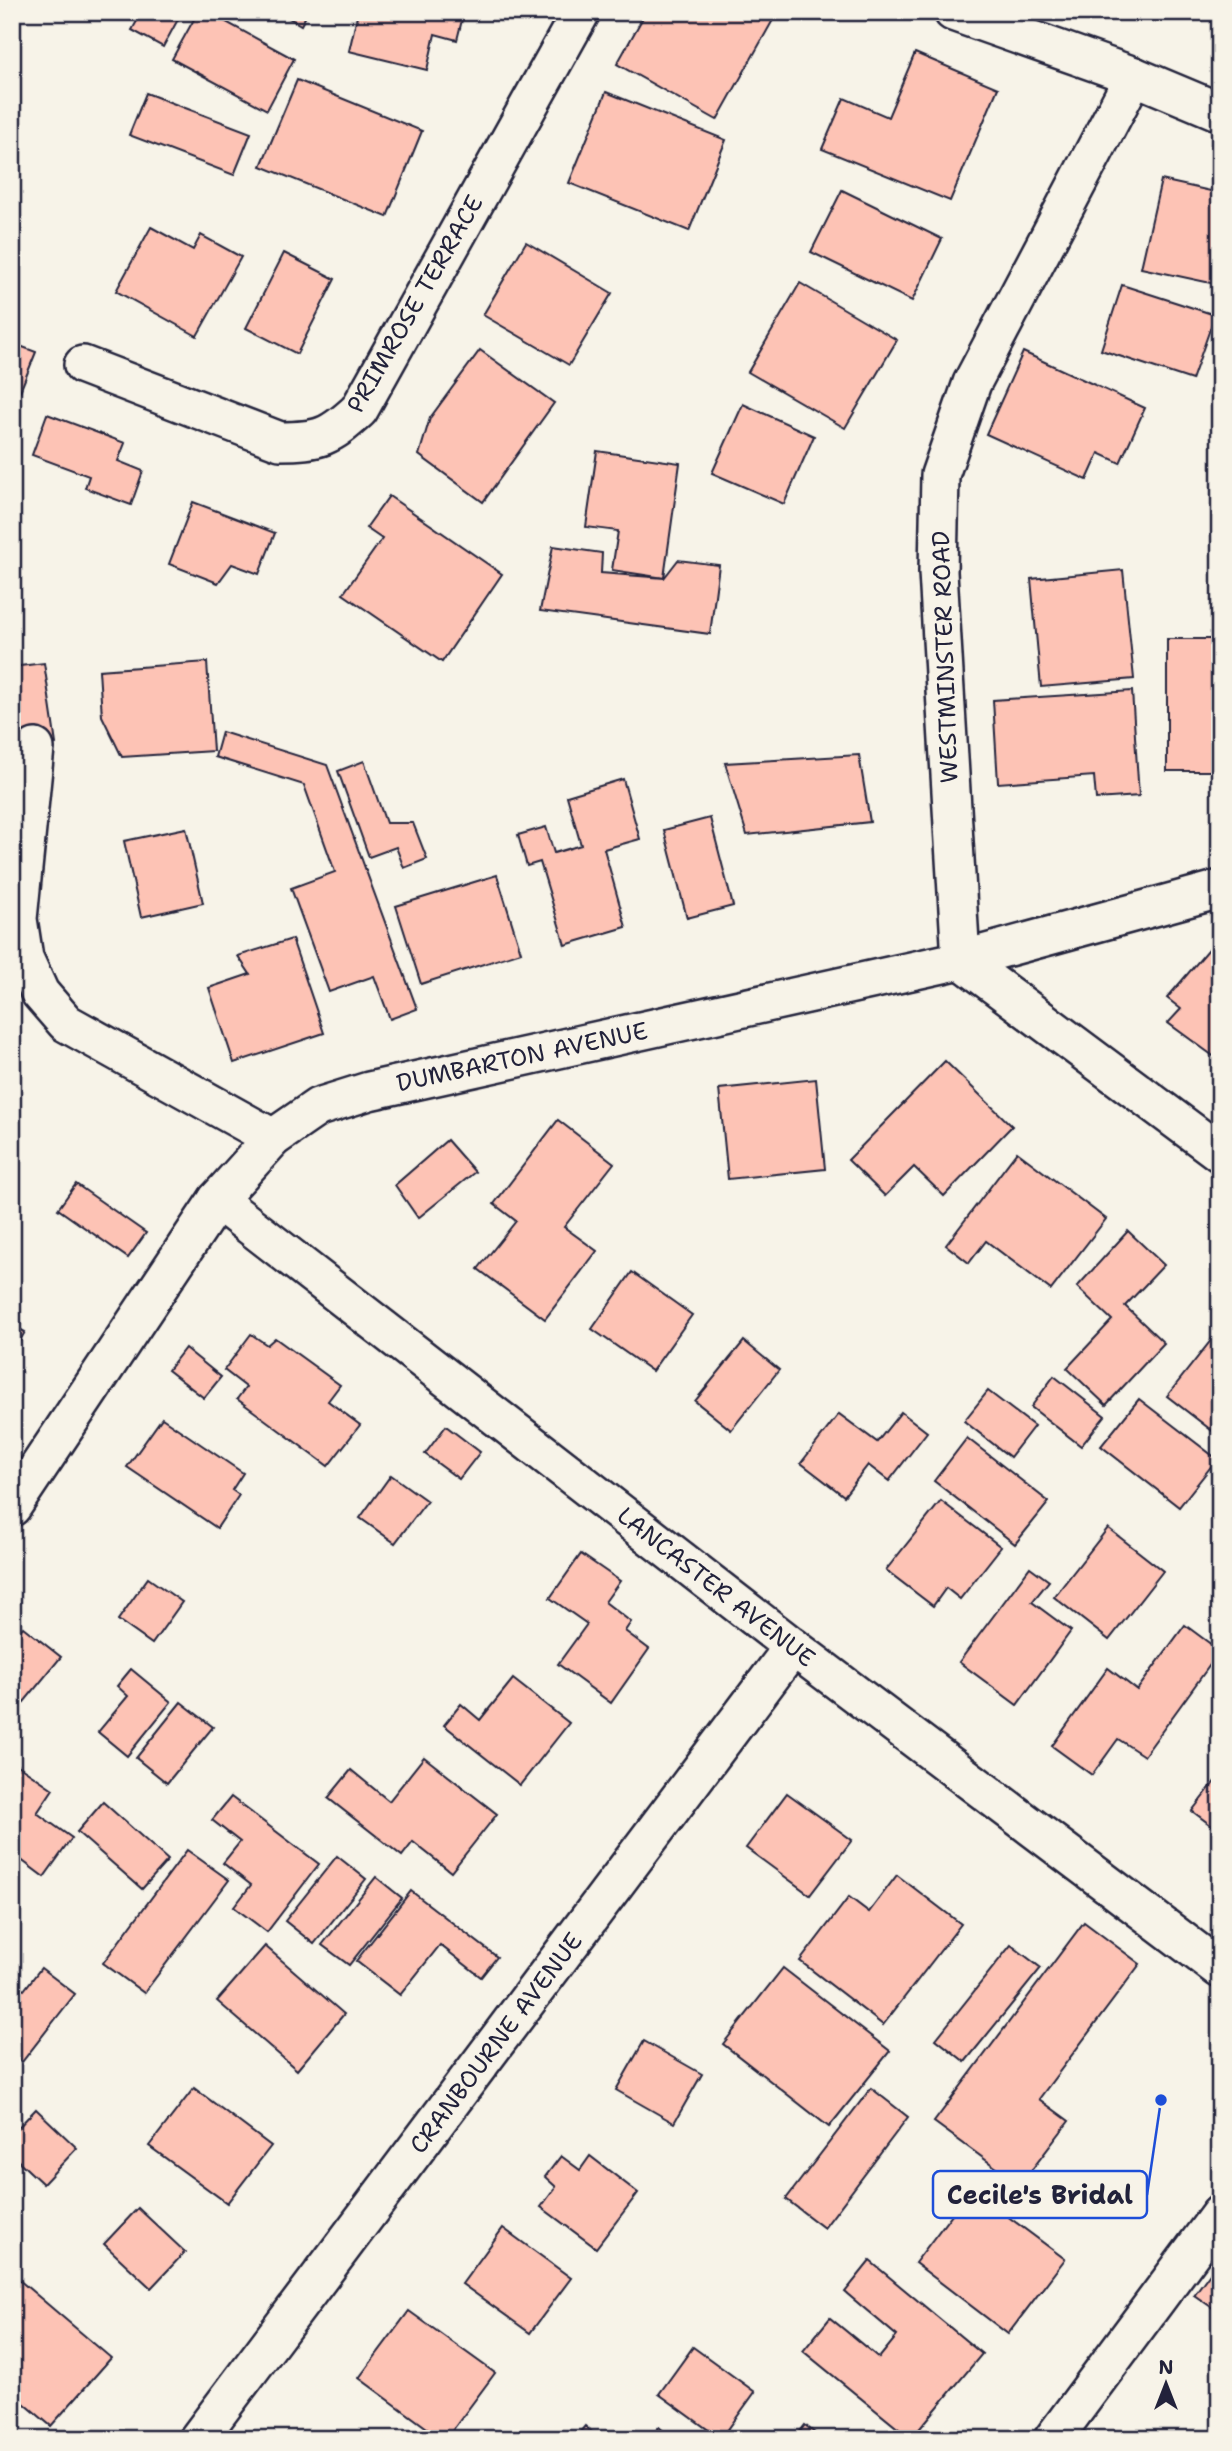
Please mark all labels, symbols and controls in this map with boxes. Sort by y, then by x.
street label: PRIMROSE TERRACE [340,189,490,419]
street label: WESTMINSTER ROAD [925,530,965,784]
street label: DUMBARTON AVENUE [393,1015,651,1099]
street label: LANCASTER AVENUE [610,1500,822,1674]
street label: CRANBOURNE AVENUE [402,1926,590,2160]
callout: Cecile's Bridal [933,2171,1147,2218]
text: Cecile's Bridal [947,2177,1133,2212]
north arrow [1130,2350,1200,2420]
text: N [1158,2355,1174,2380]

